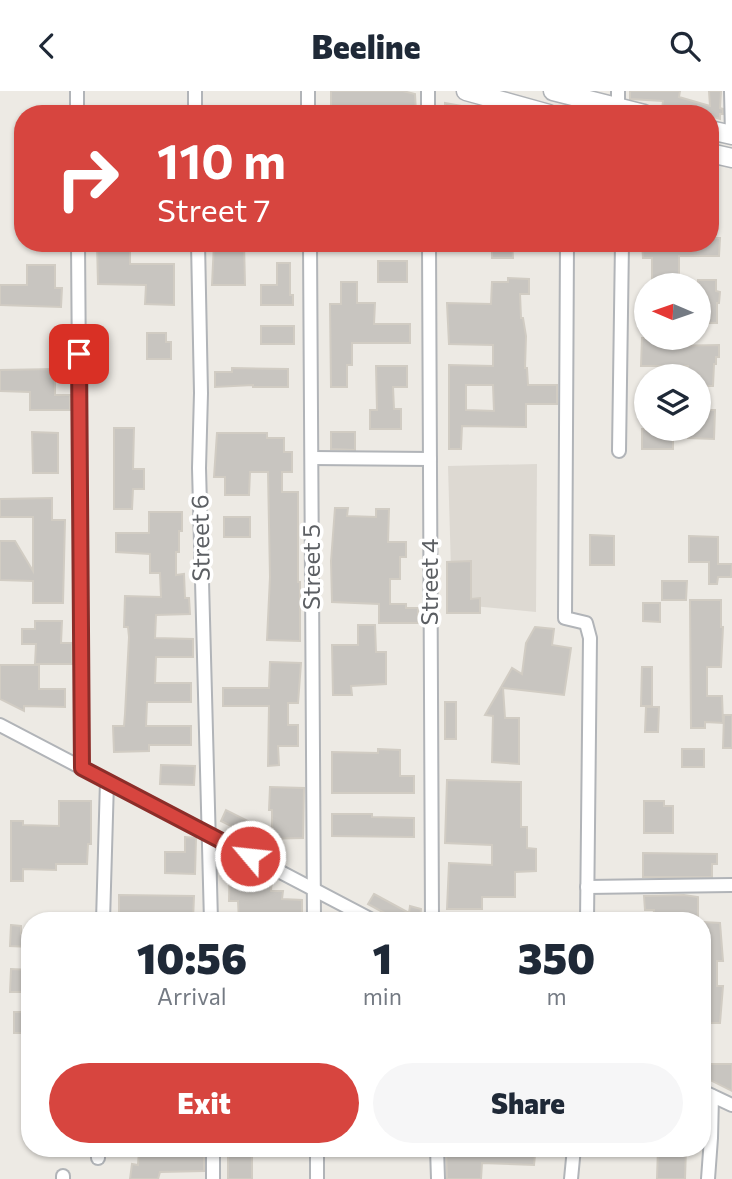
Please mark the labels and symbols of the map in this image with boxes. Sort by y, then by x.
north arrow [634,273,710,350]
pin [49,324,109,384]
street label: Street 6 [184,494,215,582]
street label: Street 5 [296,524,325,610]
street label: Street 4 [414,539,443,625]
position arrow [213,819,287,893]

